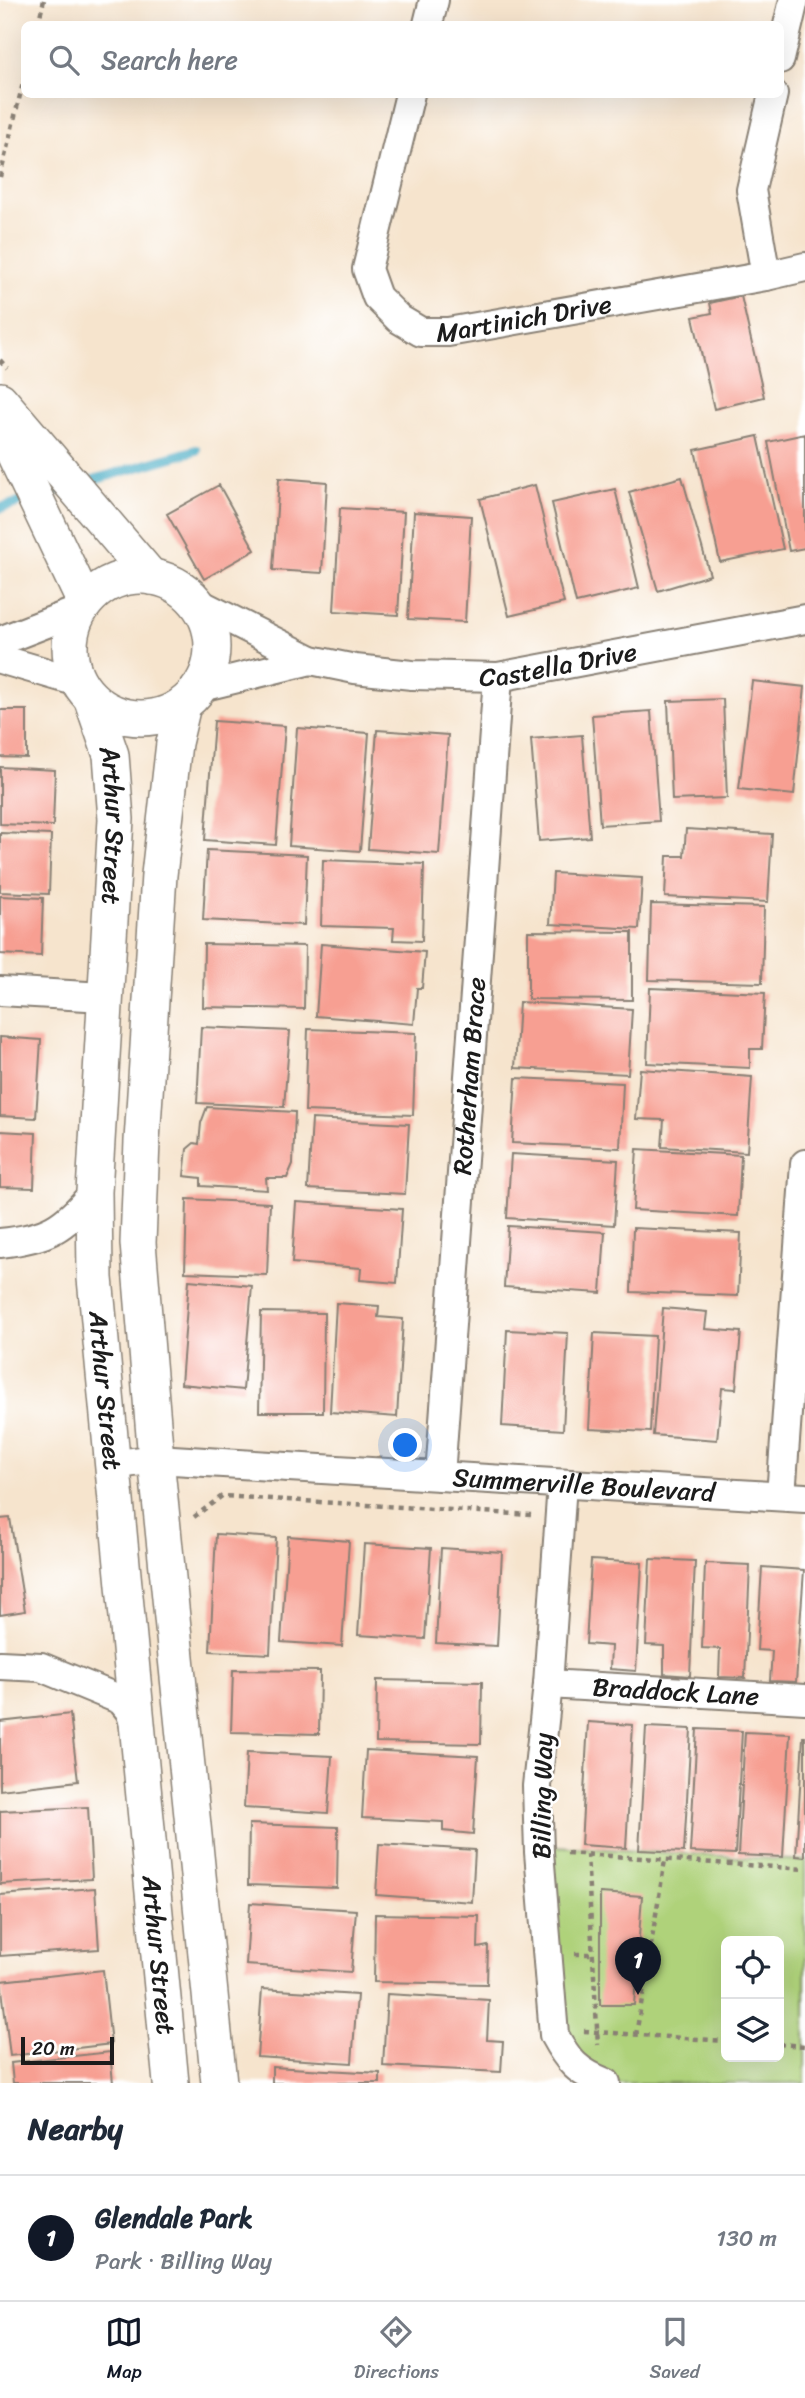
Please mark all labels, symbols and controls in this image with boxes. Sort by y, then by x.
search box [21,21,784,98]
text: Search here [101,37,238,83]
icon: search [45,41,83,79]
street label: Martinich Drive [437,281,615,355]
street label: Castella Drive [479,628,641,700]
street label: Arthur Street [86,737,139,906]
street label: Rotherham Brace [439,976,499,1176]
street label: Arthur Street [75,1308,136,1472]
your location [388,1428,422,1462]
street label: Summerville Boulevard [451,1454,718,1516]
street label: Braddock Lane [591,1664,760,1719]
street label: Billing Way [518,1732,566,1859]
street label: Arthur Street [128,1872,189,2037]
map controls [721,1936,784,2062]
button: locate [721,1936,784,1999]
pin: 1 [615,1937,661,1995]
button: layers [721,1999,784,2062]
text: 20 m [32,2032,75,2065]
scale bar [21,2034,114,2066]
text: Nearby [28,2102,123,2156]
text: Glendale Park [95,2195,253,2241]
text: 1 [46,2218,56,2259]
text: 130 m [716,2218,777,2259]
text: Park · Billing Way [95,2241,272,2282]
tab: Map [105,2313,143,2388]
tab: Directions [354,2313,439,2388]
tab: Saved [650,2313,700,2388]

